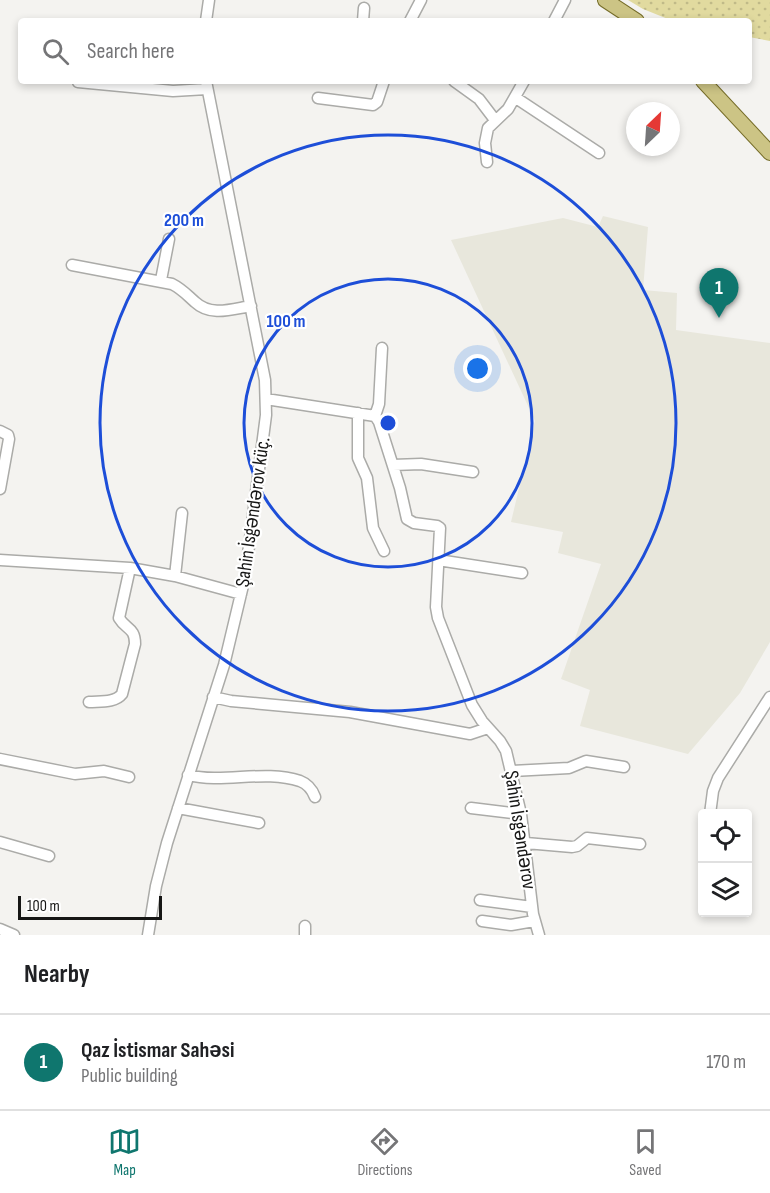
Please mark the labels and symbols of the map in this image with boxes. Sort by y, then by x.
north arrow [626,102,680,156]
text: 200 m [164,210,204,231]
pin: 1 [700,268,738,318]
text: 100 m [267,311,306,332]
your location [463,354,492,383]
centre of rings [378,413,398,433]
street label: Şahin İsgəndərov küç. [231,435,275,589]
street label: Şahin İsgəndərov [499,769,541,891]
scale bar [18,893,162,920]

